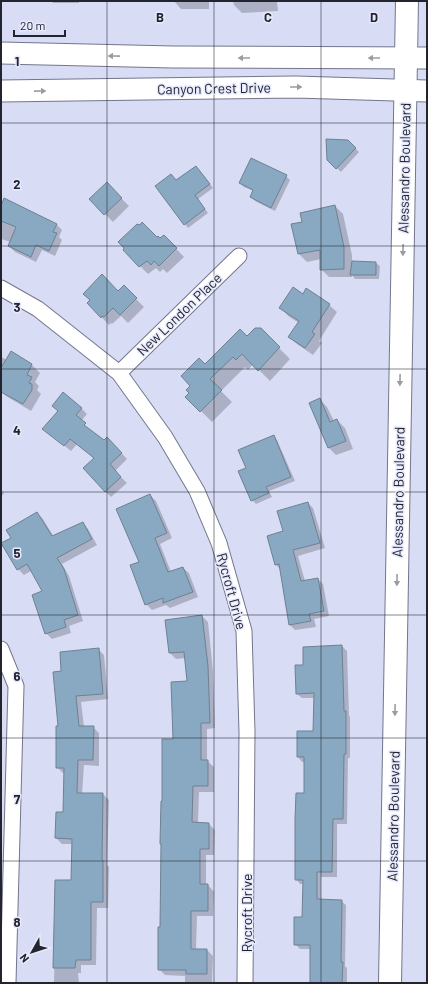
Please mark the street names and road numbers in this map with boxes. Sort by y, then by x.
street label: Canyon Crest Drive [157,79,271,97]
street label: Alessandro Boulevard [394,102,414,234]
street label: New London Place [133,269,225,359]
street label: Alessandro Boulevard [388,426,408,558]
street label: Rycroft Drive [214,551,250,631]
street label: Alessandro Boulevard [383,750,403,882]
street label: Rycroft Drive [238,874,255,952]

